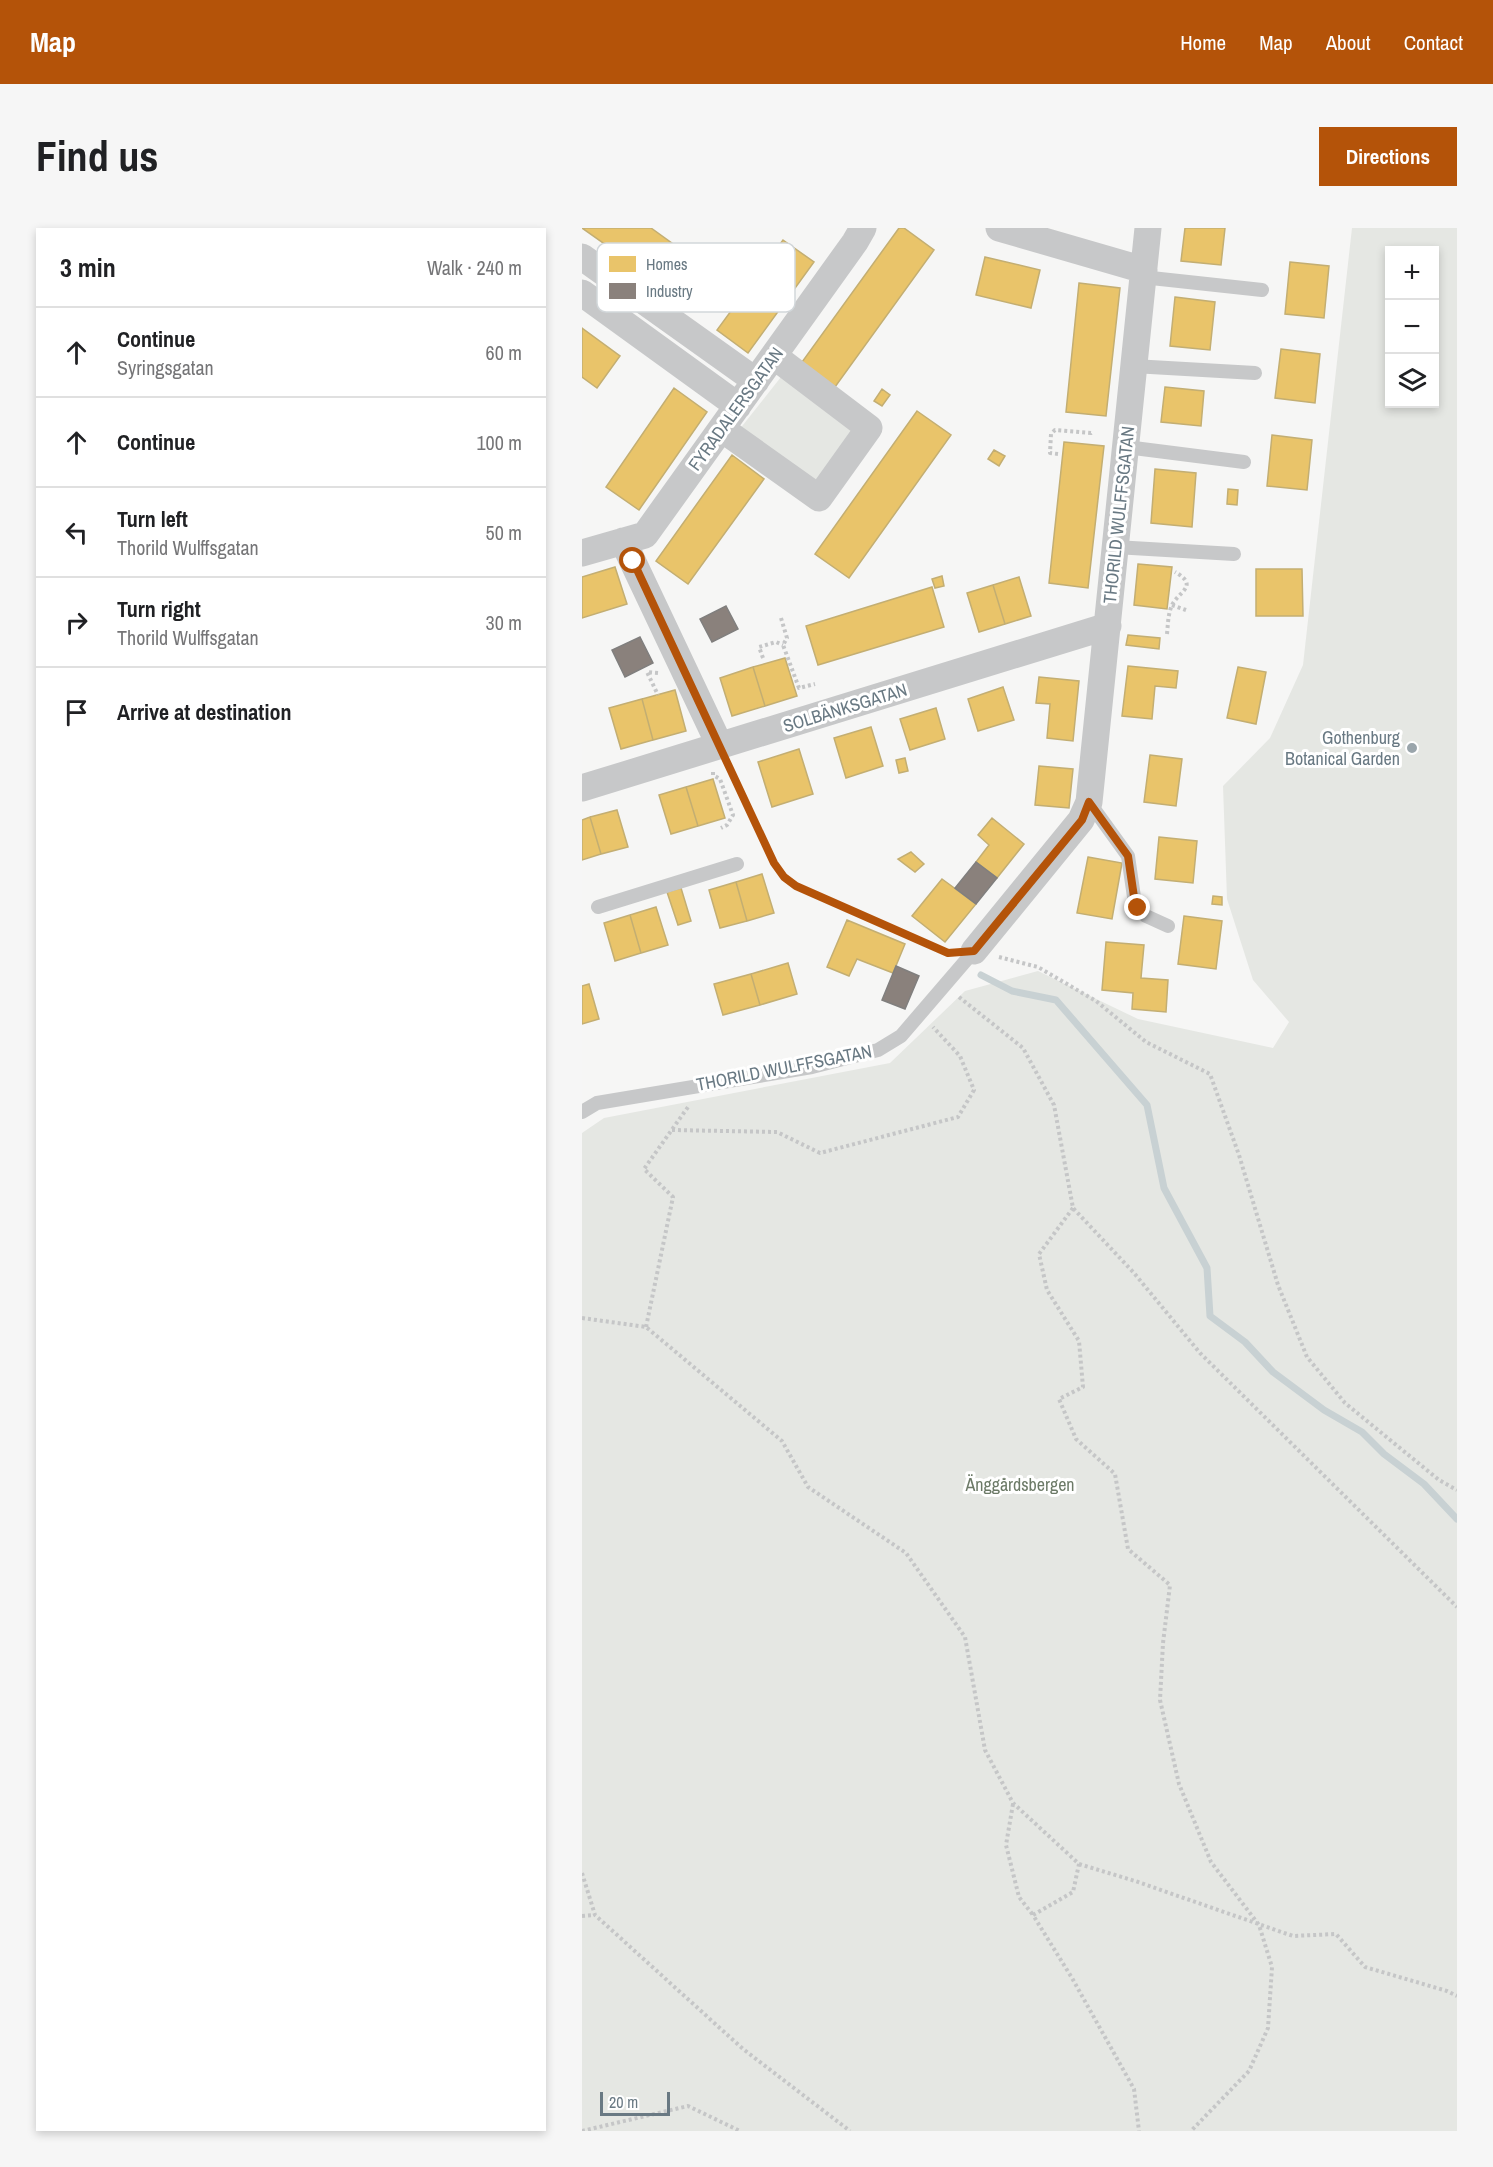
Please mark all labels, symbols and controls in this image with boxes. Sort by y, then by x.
text: Map [30,23,76,61]
text: Home [1180,28,1226,57]
text: Map [1259,28,1293,57]
text: About [1326,28,1371,57]
text: Contact [1404,28,1463,57]
button: Directions [1319,127,1457,186]
text: Find us [36,128,158,184]
legend [597,243,795,312]
map controls [1385,246,1439,408]
button: + [1385,246,1439,300]
text: 3 min [60,250,116,285]
text: Homes [646,253,688,275]
text: Walk · 240 m [427,254,522,281]
text: Industry [646,280,693,302]
button: − [1385,300,1439,354]
text: Continue [117,324,195,354]
icon: ahead [60,336,93,369]
text: 60 m [486,339,522,366]
street label: FYRADALERSGATAN [682,342,789,476]
text: Syringsgatan [117,354,214,381]
button: layers [1385,354,1439,408]
street label: THORILD WULFFSGATAN [1097,425,1140,605]
icon: ahead [60,426,93,459]
text: Continue [117,427,195,457]
text: 100 m [476,429,522,456]
text: Turn left [117,504,188,534]
icon: left [60,516,93,549]
text: 50 m [486,519,522,546]
text: Thorild Wulffsgatan [117,534,259,561]
route start [619,547,645,573]
text: Turn right [117,594,201,624]
icon: right [60,606,93,639]
text: 30 m [486,609,522,636]
text: Thorild Wulffsgatan [117,624,259,651]
street label: SOLBÄNKSGATAN [780,677,910,738]
icon: arrive [60,696,93,729]
text: Arrive at destination [117,697,291,727]
place label: Gothenburg Botanical Garden [1285,725,1401,771]
marker: Gothenburg Botanical Garden [1405,741,1419,755]
route end [1124,894,1150,920]
street label: THORILD WULFFSGATAN [694,1038,874,1097]
park label: Änggårdsbergen [964,1472,1075,1497]
scale bar [600,2089,670,2116]
text: 20 m [609,2091,638,2113]

